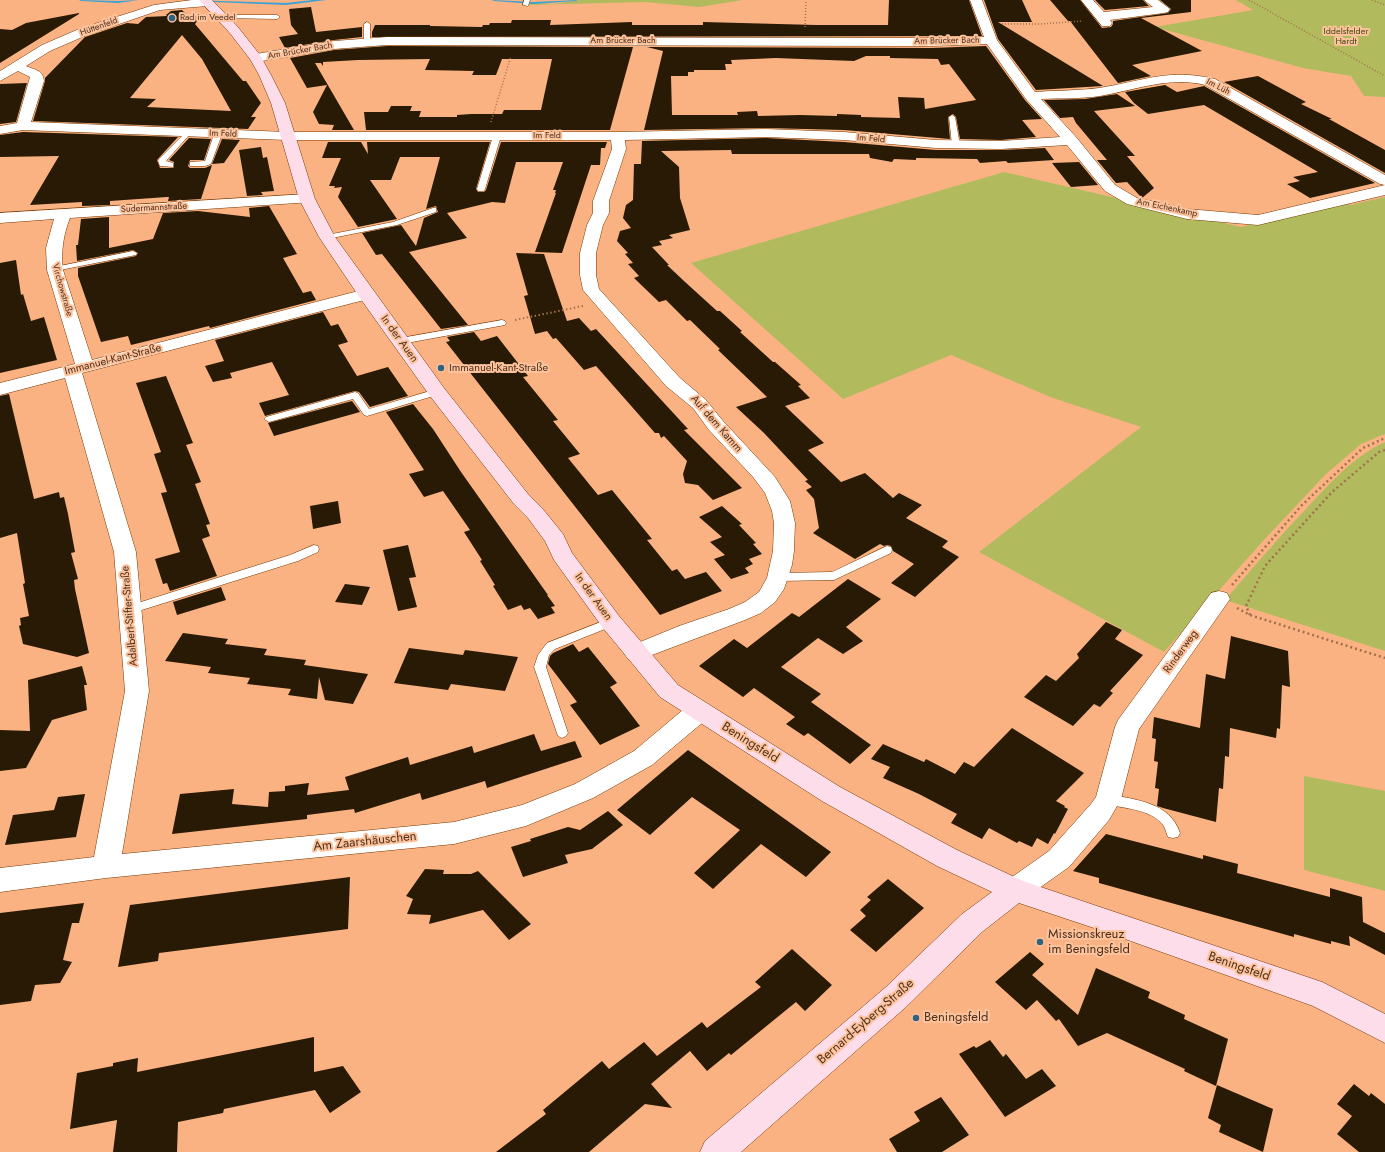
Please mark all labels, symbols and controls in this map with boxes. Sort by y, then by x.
marker: Rad im Veedel [167,13,177,23]
place label: Rad im Veedel [180,13,236,23]
street label: Hüttenfeld [79,15,119,39]
park label: Iddelsfelder Hardt [1324,27,1368,48]
street label: Am Brücker Bach [914,35,980,47]
street label: Am Brücker Bach [590,36,656,46]
street label: Am Brücker Bach [267,40,333,62]
street label: Im Lüh [1204,76,1232,98]
street label: Im Feld [209,128,237,140]
street label: Im Feld [533,131,561,141]
street label: Im Feld [857,132,885,146]
street label: Am Eichenkamp [1136,196,1198,220]
street label: Sudermannstraße [121,201,187,215]
street label: Virchowstraße [49,263,75,317]
street label: In der Auen [377,313,421,365]
street label: Immanuel-Kant-Straße [63,342,163,378]
place label: Immanuel-Kant-Straße [449,361,548,375]
marker: Immanuel-Kant-Straße [436,363,446,373]
street label: Auf dem Kamm [687,393,745,455]
street label: Adalbert-Stifter-Straße [119,565,141,667]
street label: In der Auen [571,571,615,623]
street label: Rinderweg [1161,628,1201,676]
street label: Beningsfeld [719,719,781,767]
street label: Am Zaarshäuschen [313,829,417,855]
place label: Missionskreuz im Beningsfeld [1048,927,1130,958]
marker: Missionskreuz im Beningsfeld [1035,937,1045,947]
street label: Beningsfeld [1206,949,1272,985]
street label: Bernard-Eyberg-Straße [815,976,917,1068]
place label: Beningsfeld [924,1010,988,1026]
marker: Beningsfeld [911,1013,921,1023]

